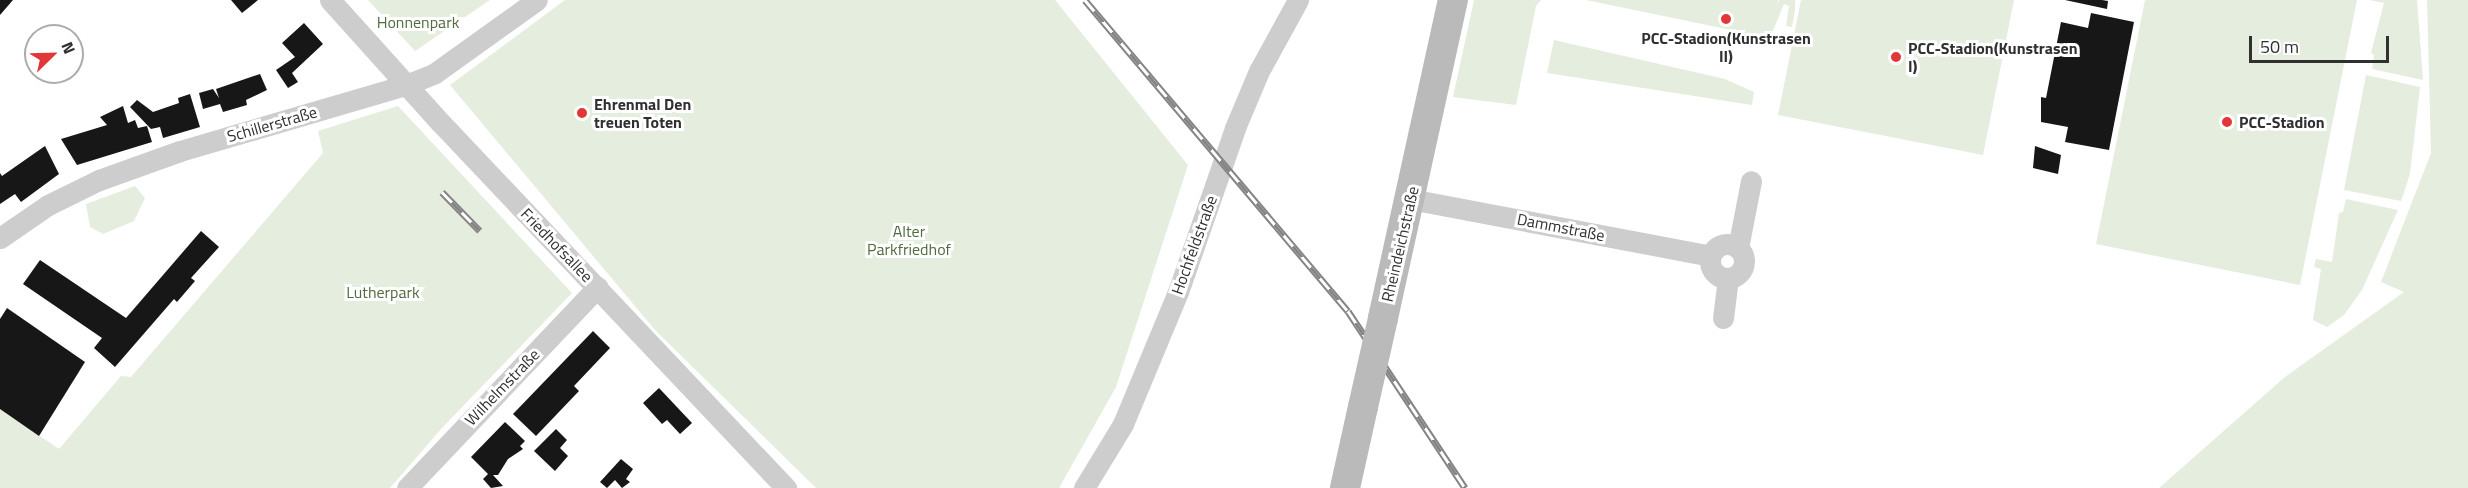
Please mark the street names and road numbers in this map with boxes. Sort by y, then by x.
street label: Schillerstraße [225,102,319,146]
street label: Rheindeichstraße [1377,184,1423,304]
street label: Hochfeldstraße [1167,193,1221,297]
street label: Friedhofsallee [517,204,597,286]
street label: Dammstraße [1516,209,1606,245]
street label: Wilhelmstraße [461,345,543,429]

